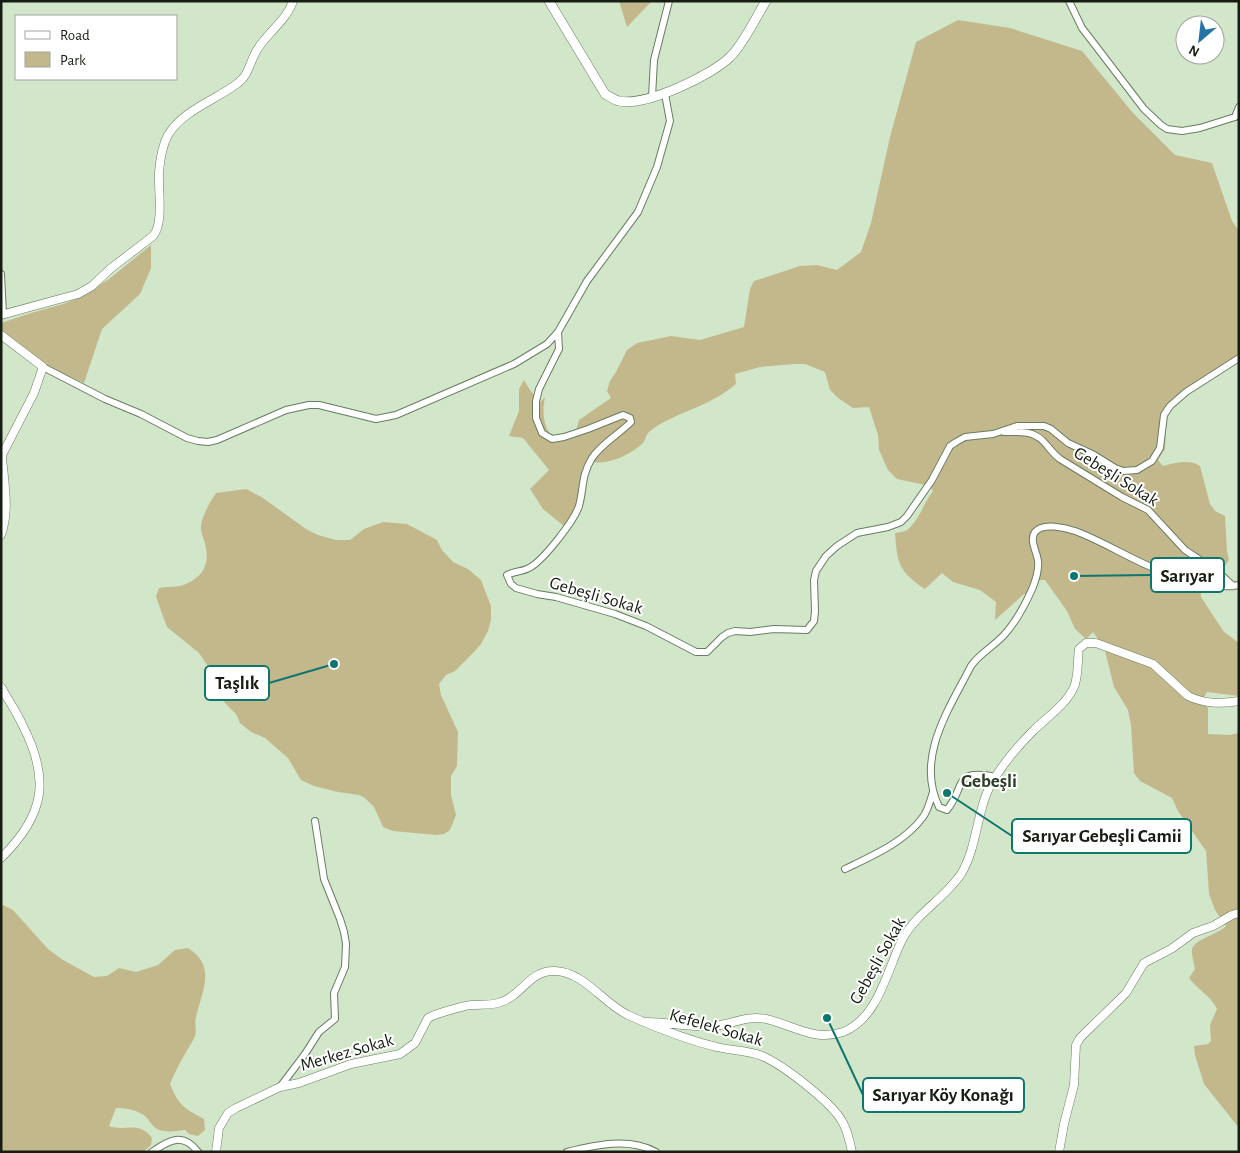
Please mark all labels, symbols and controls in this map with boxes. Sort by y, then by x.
legend [15,15,178,80]
north arrow [1175,15,1225,65]
text: Road [60,28,90,43]
text: N [1187,42,1202,59]
text: Park [60,53,86,68]
street label: Gebeşli Sokak [1070,444,1162,511]
callout: Sarıyar [1151,558,1224,592]
text: Sarıyar [1160,567,1214,586]
street label: Gebeşli Sokak [547,574,645,618]
callout: Taşlık [205,666,269,700]
text: Taşlık [215,674,260,693]
district label: Gebeşli [961,772,1017,791]
callout: Sarıyar Gebeşli Camii [1012,819,1191,853]
text: Sarıyar Gebeşli Camii [1022,827,1182,846]
street label: Gebeşli Sokak [847,914,910,1007]
street label: Kefelek Sokak [667,1006,766,1050]
street label: Merkez Sokak [298,1031,396,1075]
callout: Sarıyar Köy Konağı [863,1078,1024,1112]
text: Sarıyar Köy Konağı [872,1086,1014,1105]

